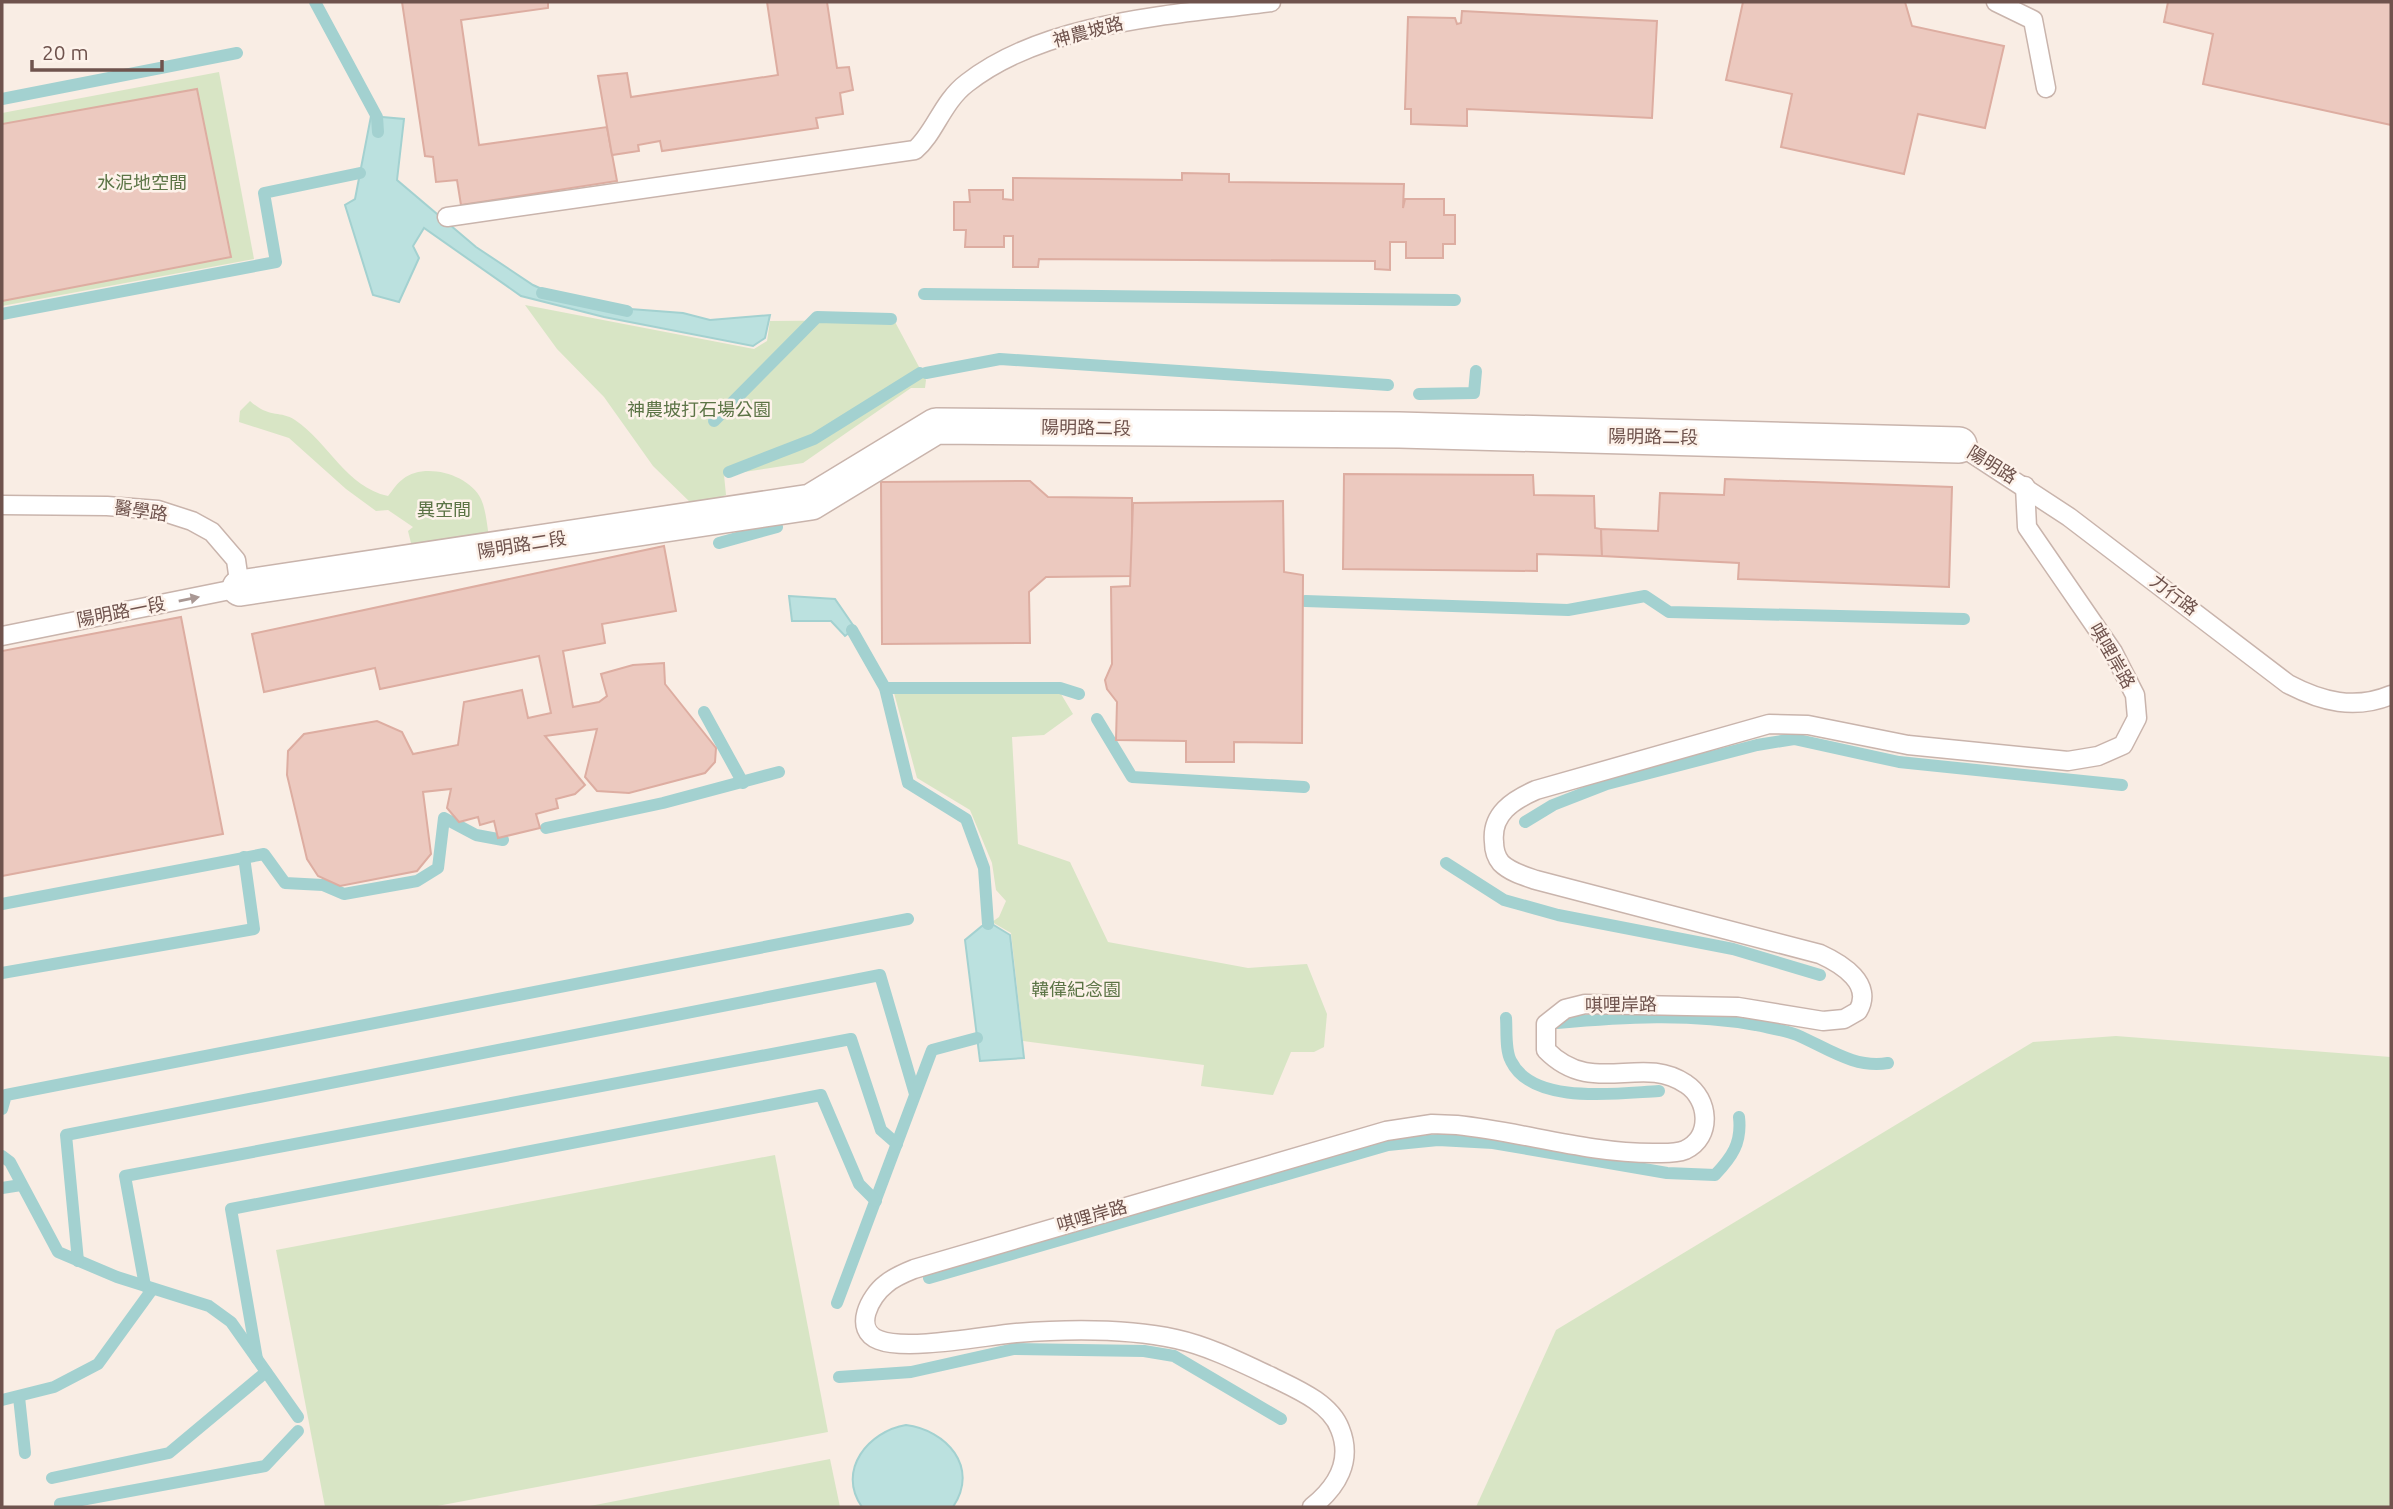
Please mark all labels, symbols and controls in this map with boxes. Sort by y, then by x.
street label: 神農坡路 [1050,12,1125,50]
scale bar [32,28,161,72]
text: 20 m [42,40,89,64]
park label: 水泥地空間 [97,172,187,192]
park label: 神農坡打石場公園 [627,399,771,419]
street label: 陽明路二段 [1041,416,1131,438]
street label: 陽明路二段 [1608,425,1698,447]
street label: 陽明路 [1964,441,2021,487]
street label: 醫學路 [113,496,169,524]
park label: 異空間 [417,499,471,519]
street label: 陽明路二段 [476,527,568,561]
street label: 力行路 [2147,570,2202,618]
street label: 陽明路一段 [75,593,167,629]
one-way arrow [178,593,200,604]
street label: 唭哩岸路 [2086,619,2140,692]
park label: 韓偉紀念園 [1031,979,1121,999]
street label: 唭哩岸路 [1585,993,1657,1015]
street label: 唭哩岸路 [1054,1196,1129,1235]

